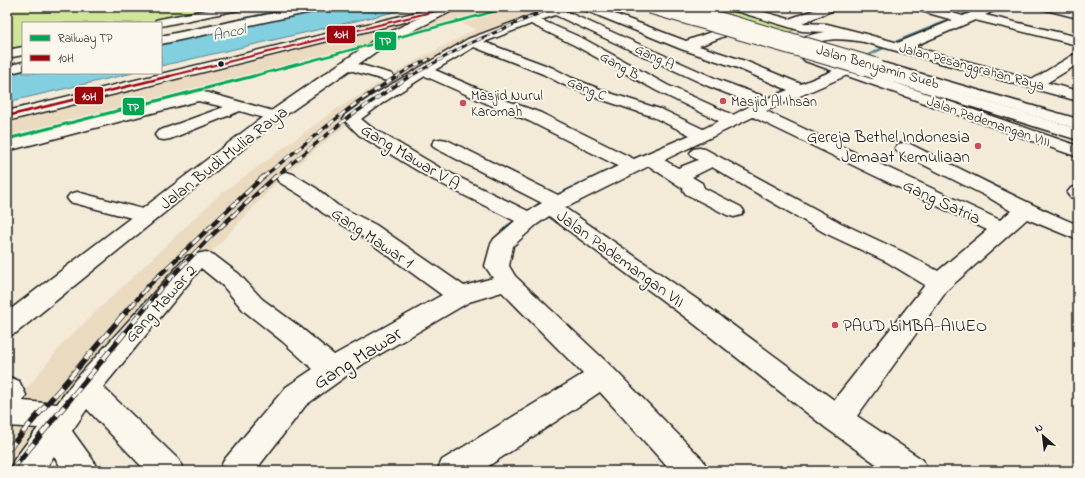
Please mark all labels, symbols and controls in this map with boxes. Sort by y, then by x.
water label: Ancol [211,18,250,47]
legend [22,22,162,74]
line badge: 10H [326,25,356,44]
text: 10H [334,27,349,43]
text: Railway TP [58,30,113,49]
line badge: TP [374,31,397,51]
text: TP [379,34,391,50]
street label: Jalan Pesanggrahan Raya [896,38,1047,98]
street label: Gang A [631,39,678,77]
street label: Jalan Benyamin Sueb [813,40,942,96]
street label: Gang B [595,47,643,87]
text: 10H [58,50,74,68]
unlabelled marker [216,59,226,69]
street label: Gang C [563,72,610,108]
line badge: 10H [74,86,104,105]
place label: Masjid Nurul Karomah [471,86,543,123]
text: 10H [82,89,97,105]
street label: Jalan Pademangan VIII [923,91,1053,154]
place label: Masjid Al Ihsan [731,92,817,113]
marker: Masjid Al Ihsan [718,96,728,106]
line badge: TP [122,97,145,116]
marker: Masjid Nurul Karomah [458,98,468,108]
text: TP [127,100,139,116]
street label: Jalan Budi Mulia Raya [154,100,294,217]
street label: Gang Mawar V A [355,118,465,199]
place label: Gereja Bethel Indonesia Jemaat Kemuliaan [807,125,970,170]
marker: Gereja Bethel Indonesia Jemaat Kemuliaan [973,141,983,151]
street label: Gang Satria [897,173,984,233]
street label: Gang Mawar 1 [325,201,419,277]
street label: Jalan Pademangan VII [549,204,690,316]
street label: Gang Mawar 2 [119,259,205,350]
place label: PAUD biMBA-AIUEO [843,314,987,339]
street label: Gang Mawar [308,320,410,399]
marker: PAUD biMBA-AIUEO [830,320,840,330]
north arrow [1023,416,1063,456]
text: N [1032,419,1046,437]

